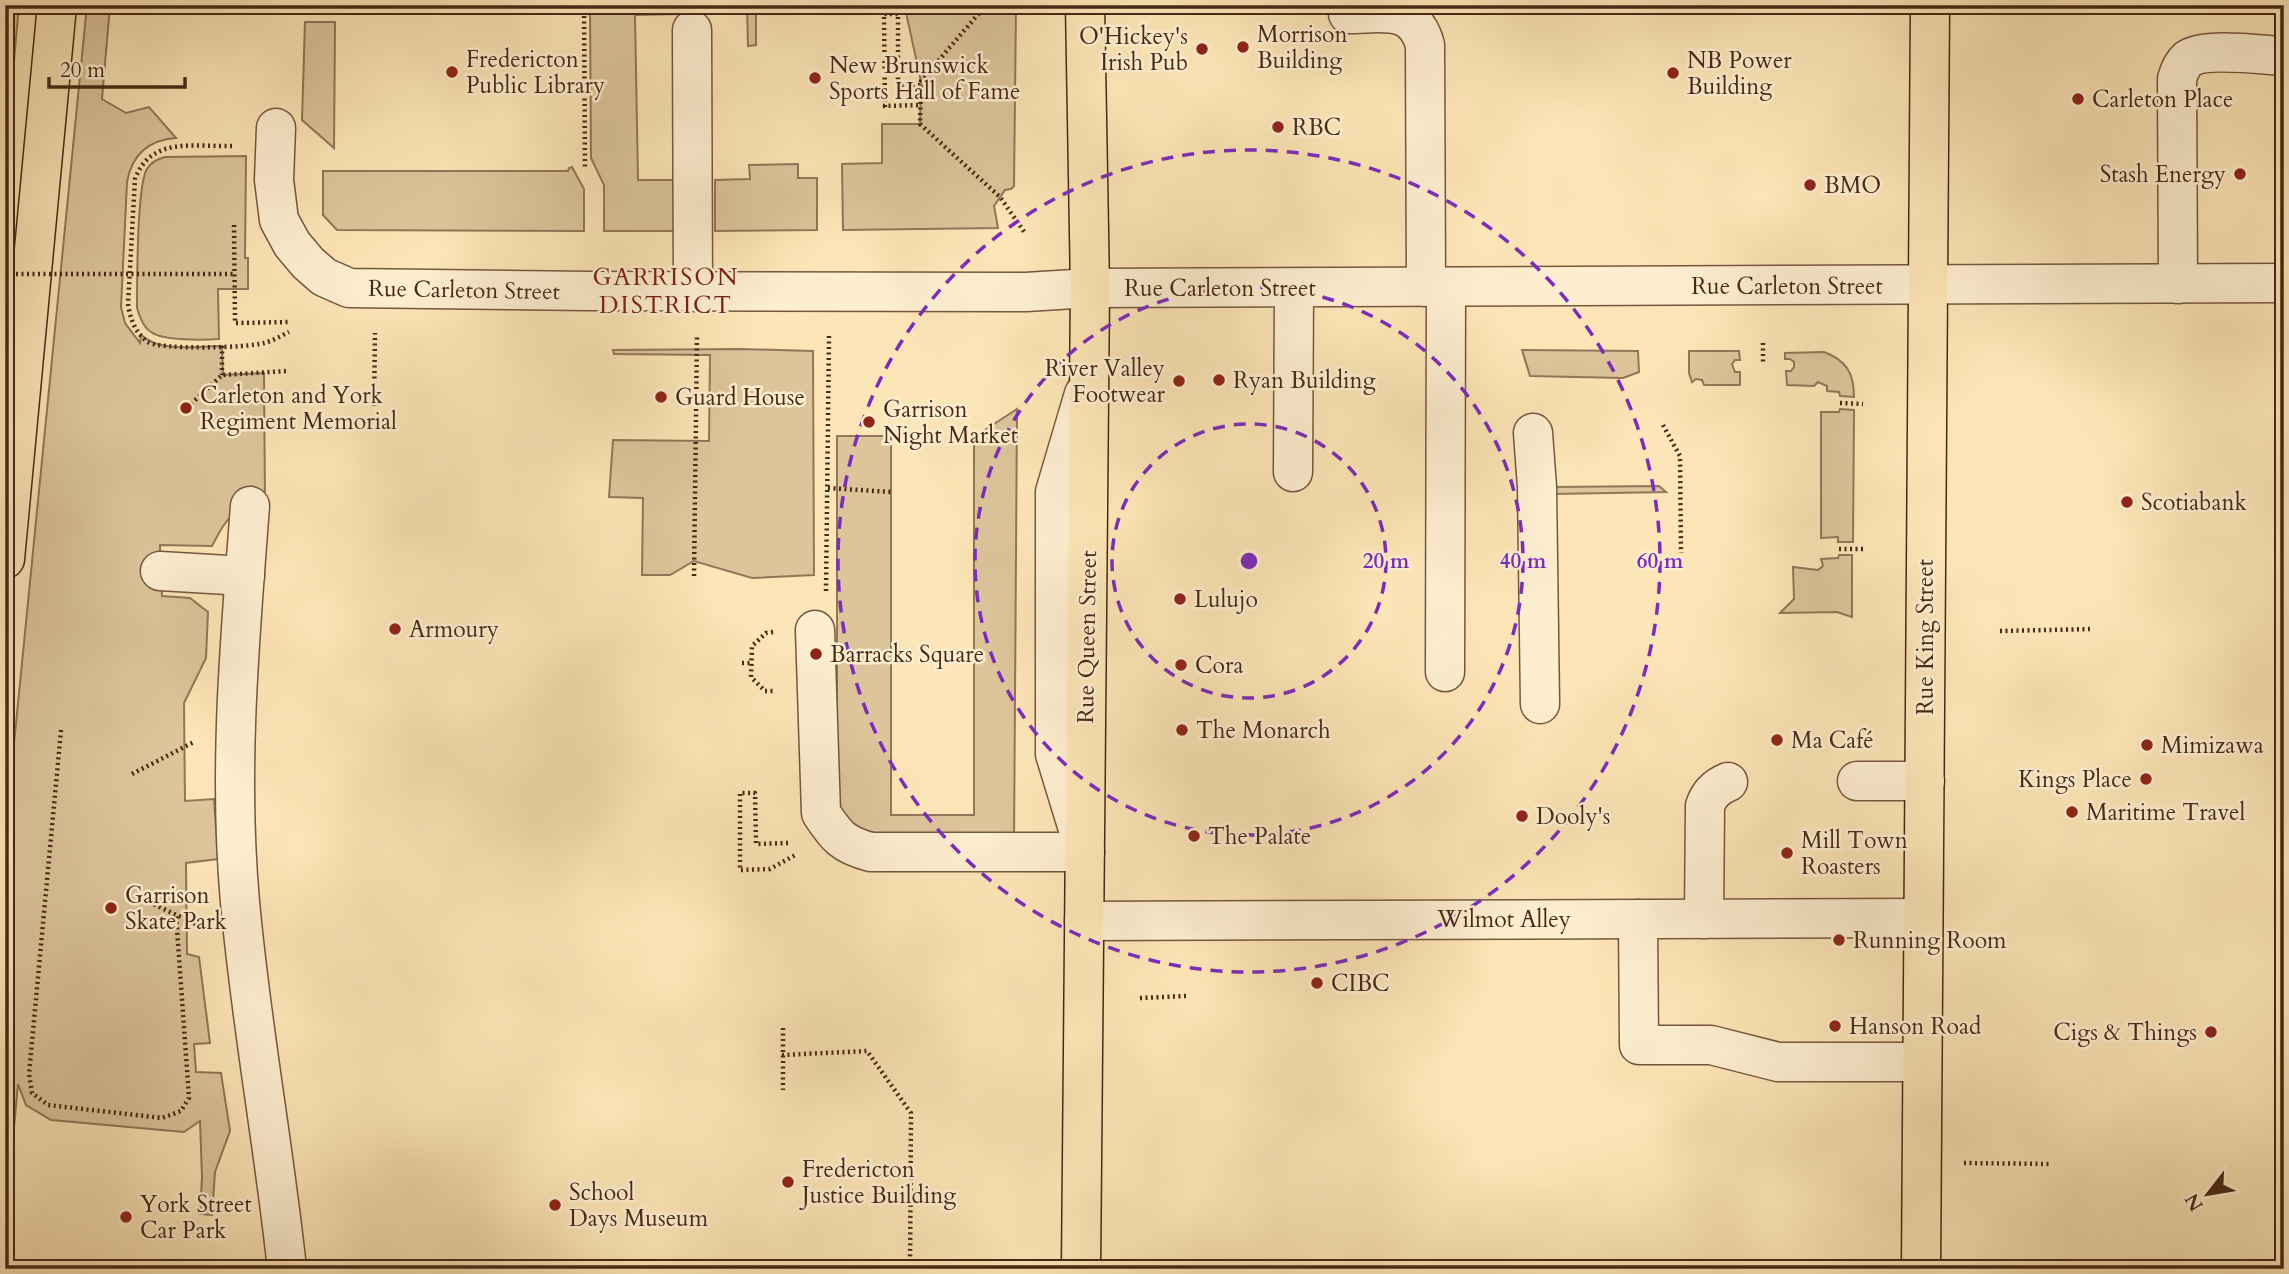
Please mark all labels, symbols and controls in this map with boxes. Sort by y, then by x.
place label: Morrison Building [1257,19,1348,76]
place label: O'Hickey's Irish Pub [1079,21,1188,78]
marker: Morrison Building [1235,39,1251,55]
marker: O'Hickey's Irish Pub [1194,41,1210,57]
place label: Fredericton Public Library [466,44,605,101]
place label: NB Power Building [1687,45,1792,102]
scale bar [49,46,186,90]
place label: New Brunswick Sports Hall of Fame [829,50,1020,107]
text: 20 m [60,56,105,85]
marker: Fredericton Public Library [444,64,460,80]
marker: NB Power Building [1665,65,1681,81]
marker: New Brunswick Sports Hall of Fame [807,70,823,86]
place label: Carleton Place [2092,84,2233,115]
marker: Carleton Place [2070,91,2086,107]
place label: RBC [1292,112,1341,143]
marker: RBC [1270,119,1286,135]
place label: Stash Energy [2100,159,2226,190]
marker: Stash Energy [2232,166,2248,182]
place label: BMO [1824,170,1881,201]
marker: BMO [1802,177,1818,193]
district label: GARRISON DISTRICT [593,261,739,322]
street label: Rue Carleton Street [1691,271,1883,302]
street label: Rue Carleton Street [368,273,560,307]
street label: Rue Carleton Street [1124,273,1316,304]
place label: River Valley Footwear [1045,353,1166,410]
place label: Ryan Building [1233,365,1376,396]
marker: Ryan Building [1211,372,1227,388]
marker: River Valley Footwear [1171,373,1187,389]
place label: Carleton and York Regiment Memorial [200,380,397,437]
place label: Guard House [675,382,805,413]
marker: Guard House [653,389,669,405]
place label: Garrison Night Market [883,394,1018,451]
marker: Carleton and York Regiment Memorial [178,400,194,416]
marker: Garrison Night Market [861,414,877,430]
place label: Scotiabank [2141,487,2247,518]
marker: Scotiabank [2119,494,2135,510]
text: 20 m [1363,547,1410,576]
text: 40 m [1500,547,1547,576]
text: 60 m [1637,547,1684,576]
centre of rings [1237,549,1261,573]
street label: Rue Queen Street [1070,550,1104,724]
street label: Rue King Street [1910,559,1941,715]
place label: Lulujo [1194,584,1258,615]
marker: Lulujo [1172,591,1188,607]
place label: Armoury [409,614,499,645]
marker: Armoury [387,621,403,637]
place label: Barracks Square [830,639,984,670]
marker: Barracks Square [808,646,824,662]
place label: Cora [1195,650,1243,681]
marker: Cora [1173,657,1189,673]
place label: The Monarch [1196,715,1331,746]
marker: The Monarch [1174,722,1190,738]
place label: Ma Café [1791,725,1874,756]
place label: Mimizawa [2161,730,2264,761]
marker: Ma Café [1769,732,1785,748]
marker: Mimizawa [2139,737,2155,753]
place label: Kings Place [2018,764,2132,795]
marker: Kings Place [2138,771,2154,787]
place label: Maritime Travel [2086,797,2246,828]
place label: Dooly's [1536,801,1610,832]
marker: Maritime Travel [2064,804,2080,820]
marker: Dooly's [1514,808,1530,824]
place label: The Palate [1208,821,1311,852]
place label: Mill Town Roasters [1801,825,1908,882]
marker: The Palate [1186,828,1202,844]
marker: Mill Town Roasters [1779,845,1795,861]
place label: Garrison Skate Park [125,880,228,937]
marker: Garrison Skate Park [103,900,119,916]
street label: Wilmot Alley [1436,904,1571,935]
place label: Running Room [1853,925,2007,956]
marker: Running Room [1831,932,1847,948]
place label: CIBC [1331,968,1390,999]
marker: CIBC [1309,975,1325,991]
place label: Hanson Road [1849,1011,1982,1042]
place label: Cigs & Things [2053,1017,2197,1048]
marker: Hanson Road [1827,1018,1843,1034]
marker: Cigs & Things [2203,1024,2219,1040]
place label: Fredericton Justice Building [799,1154,956,1211]
north arrow [2174,1158,2244,1228]
marker: Fredericton Justice Building [780,1174,796,1190]
place label: School Days Museum [569,1177,709,1234]
text: N [2179,1188,2210,1216]
place label: York Street Car Park [140,1189,252,1246]
marker: School Days Museum [547,1197,563,1213]
marker: York Street Car Park [118,1209,134,1225]

